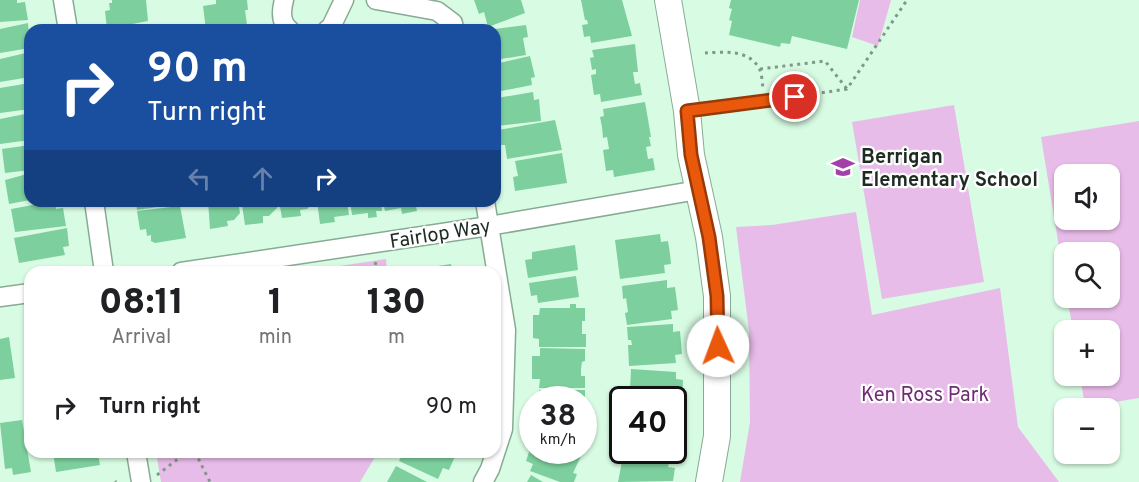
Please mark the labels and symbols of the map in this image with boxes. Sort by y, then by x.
pin [769,71,820,122]
place label: Berrigan Elementary School [861,145,1038,194]
school or university icon: Berrigan Elementary School [830,154,856,180]
street label: Fairlop Way [388,214,493,256]
position arrow [686,314,750,378]
park label: Ken Ross Park [861,383,989,409]
speed limit sign: 40 [609,386,687,464]

